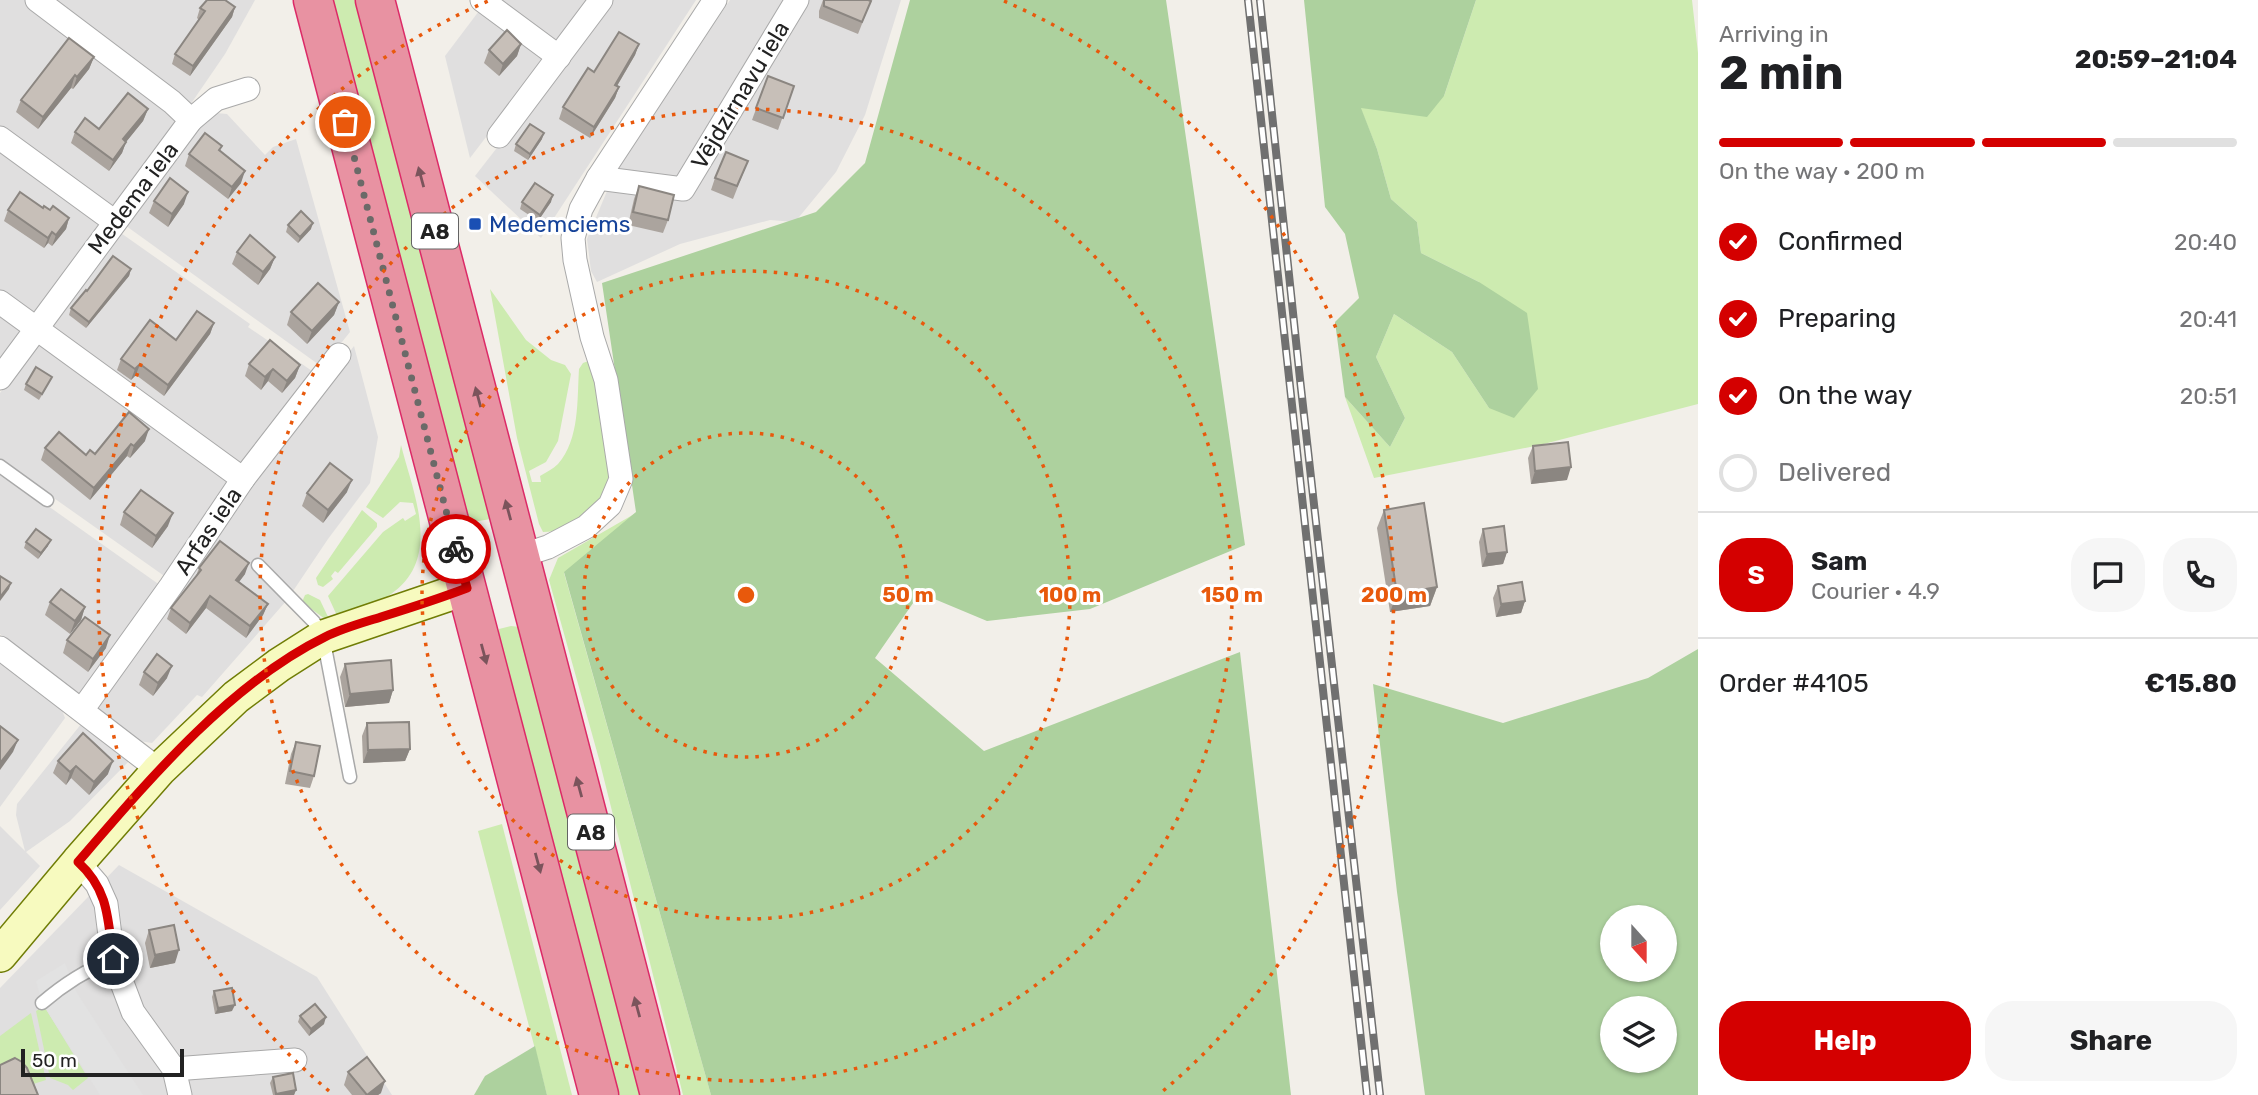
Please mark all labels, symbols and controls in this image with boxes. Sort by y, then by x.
street label: Vējdzirnavu iela [685,16,795,174]
text: Arriving in [1719,20,1829,48]
text: 20:59–21:04 [2075,44,2237,75]
text: 2 min [1719,46,1844,101]
pin [315,92,375,152]
icon: bag [326,103,364,141]
street label: Medema iela [82,136,184,260]
text: On the way · 200 m [1719,157,1925,185]
one-way arrow [415,166,426,188]
place label: Medemciems [489,210,630,238]
road number: A8 [412,214,458,248]
marker: Medemciems [467,216,483,232]
icon: check [1719,223,1757,261]
text: Confirmed [1778,226,1903,257]
text: 20:40 [2174,228,2237,256]
icon: check [1719,300,1757,338]
text: Preparing [1778,303,1896,334]
text: 20:41 [2179,305,2237,333]
icon: check [1719,377,1757,415]
text: On the way [1778,380,1912,411]
text: 20:51 [2180,382,2237,410]
one-way arrow [472,386,483,408]
text: Delivered [1778,457,1891,488]
street label: Arfas iela [169,482,247,580]
one-way arrow [502,499,512,520]
courier [421,514,491,584]
icon: bike [437,530,475,568]
button: chat [2071,538,2145,612]
button: phone [2163,538,2237,612]
text: Sam [1811,546,1867,577]
text: S [1747,560,1765,591]
text: Courier · 4.9 [1811,577,1940,605]
text: 50 m [882,582,934,607]
text: 100 m [1039,582,1101,607]
text: 150 m [1201,582,1263,607]
text: 200 m [1361,582,1427,607]
centre of rings [734,583,758,607]
one-way arrow [479,643,490,665]
text: Order #4105 [1719,668,1869,699]
text: €15.80 [2144,668,2237,699]
one-way arrow [573,776,584,798]
road number: A8 [568,814,614,850]
one-way arrow [533,852,544,874]
north arrow [1600,905,1676,982]
map controls [1600,905,1677,1073]
pin [83,929,143,989]
icon: home [94,940,132,978]
one-way arrow [631,996,642,1018]
button: layers [1600,996,1677,1073]
button: Help [1719,1001,1971,1081]
button: Share [1985,1001,2237,1081]
scale bar [21,1046,184,1078]
text: 50 m [32,1049,77,1072]

